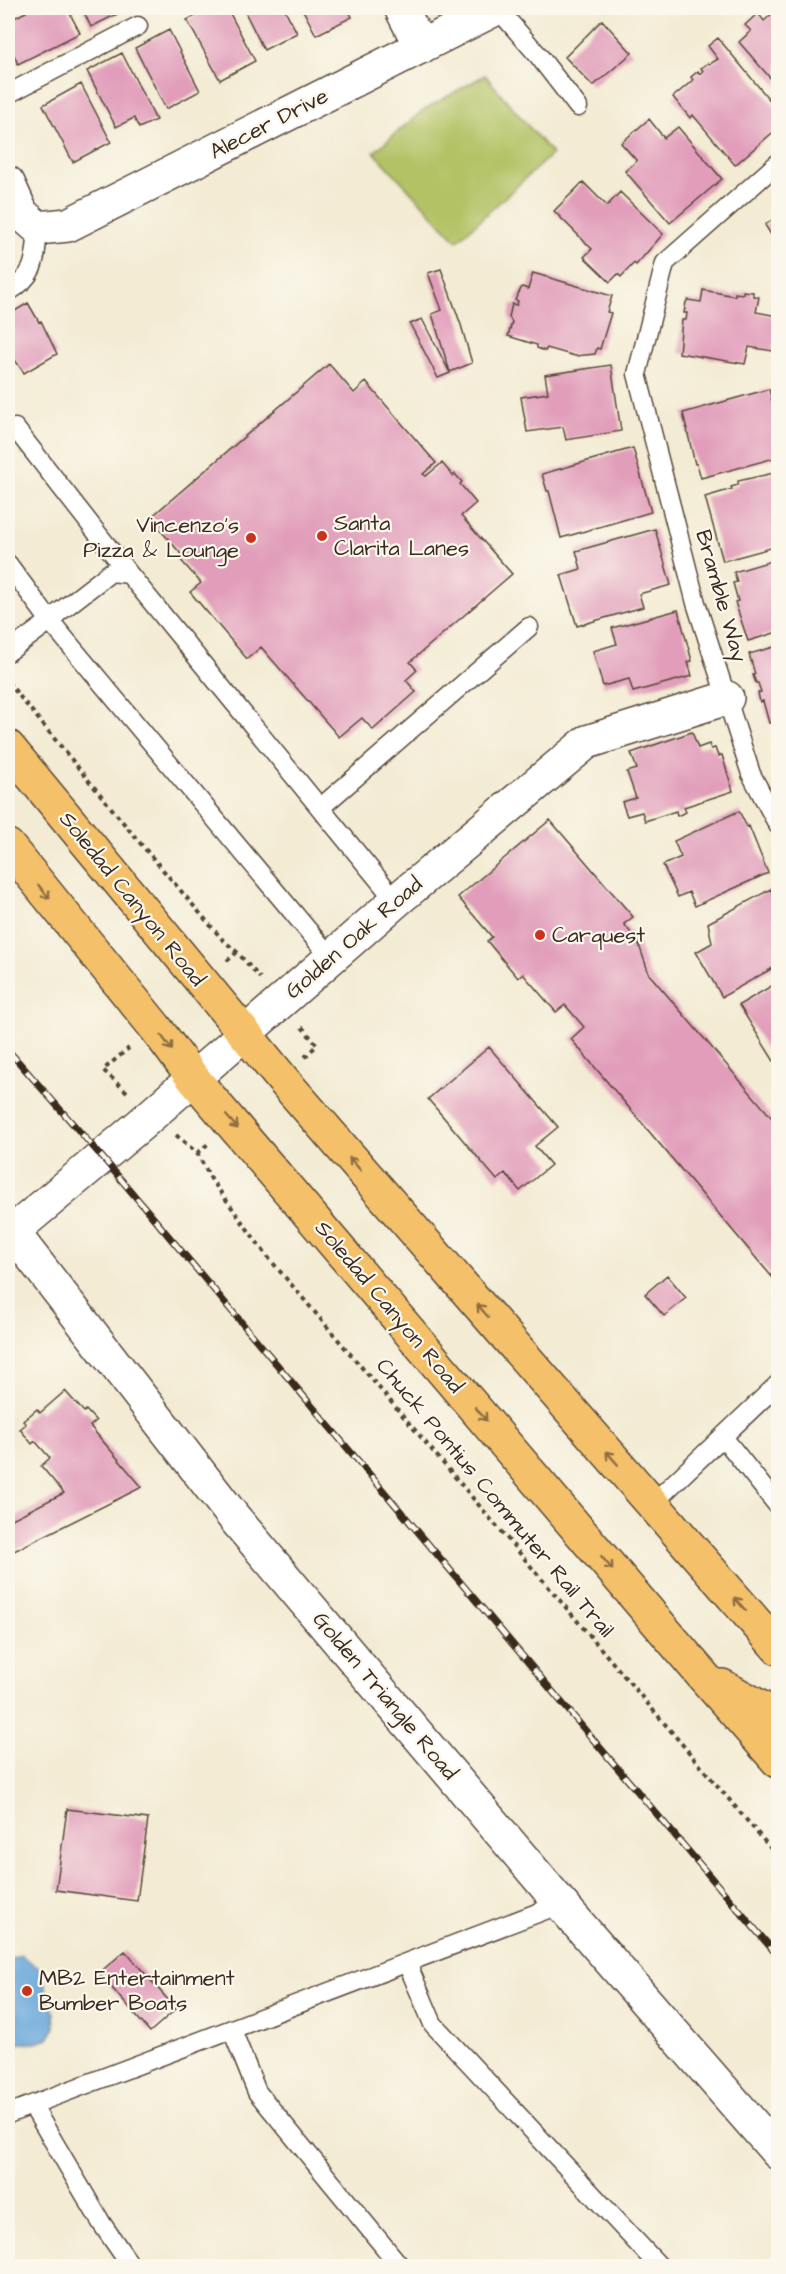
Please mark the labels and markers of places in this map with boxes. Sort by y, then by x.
place label: Santa Clarita Lanes [334,508,469,564]
place label: Vincenzo's Pizza & Lounge [83,510,239,567]
marker: Santa Clarita Lanes [315,529,329,543]
marker: Vincenzo's Pizza & Lounge [244,531,258,545]
place label: Carquest [552,920,645,951]
marker: Carquest [533,928,547,942]
place label: MB2 Entertainment Bumber Boats [39,1963,235,2019]
marker: MB2 Entertainment Bumber Boats [20,1984,34,1998]

